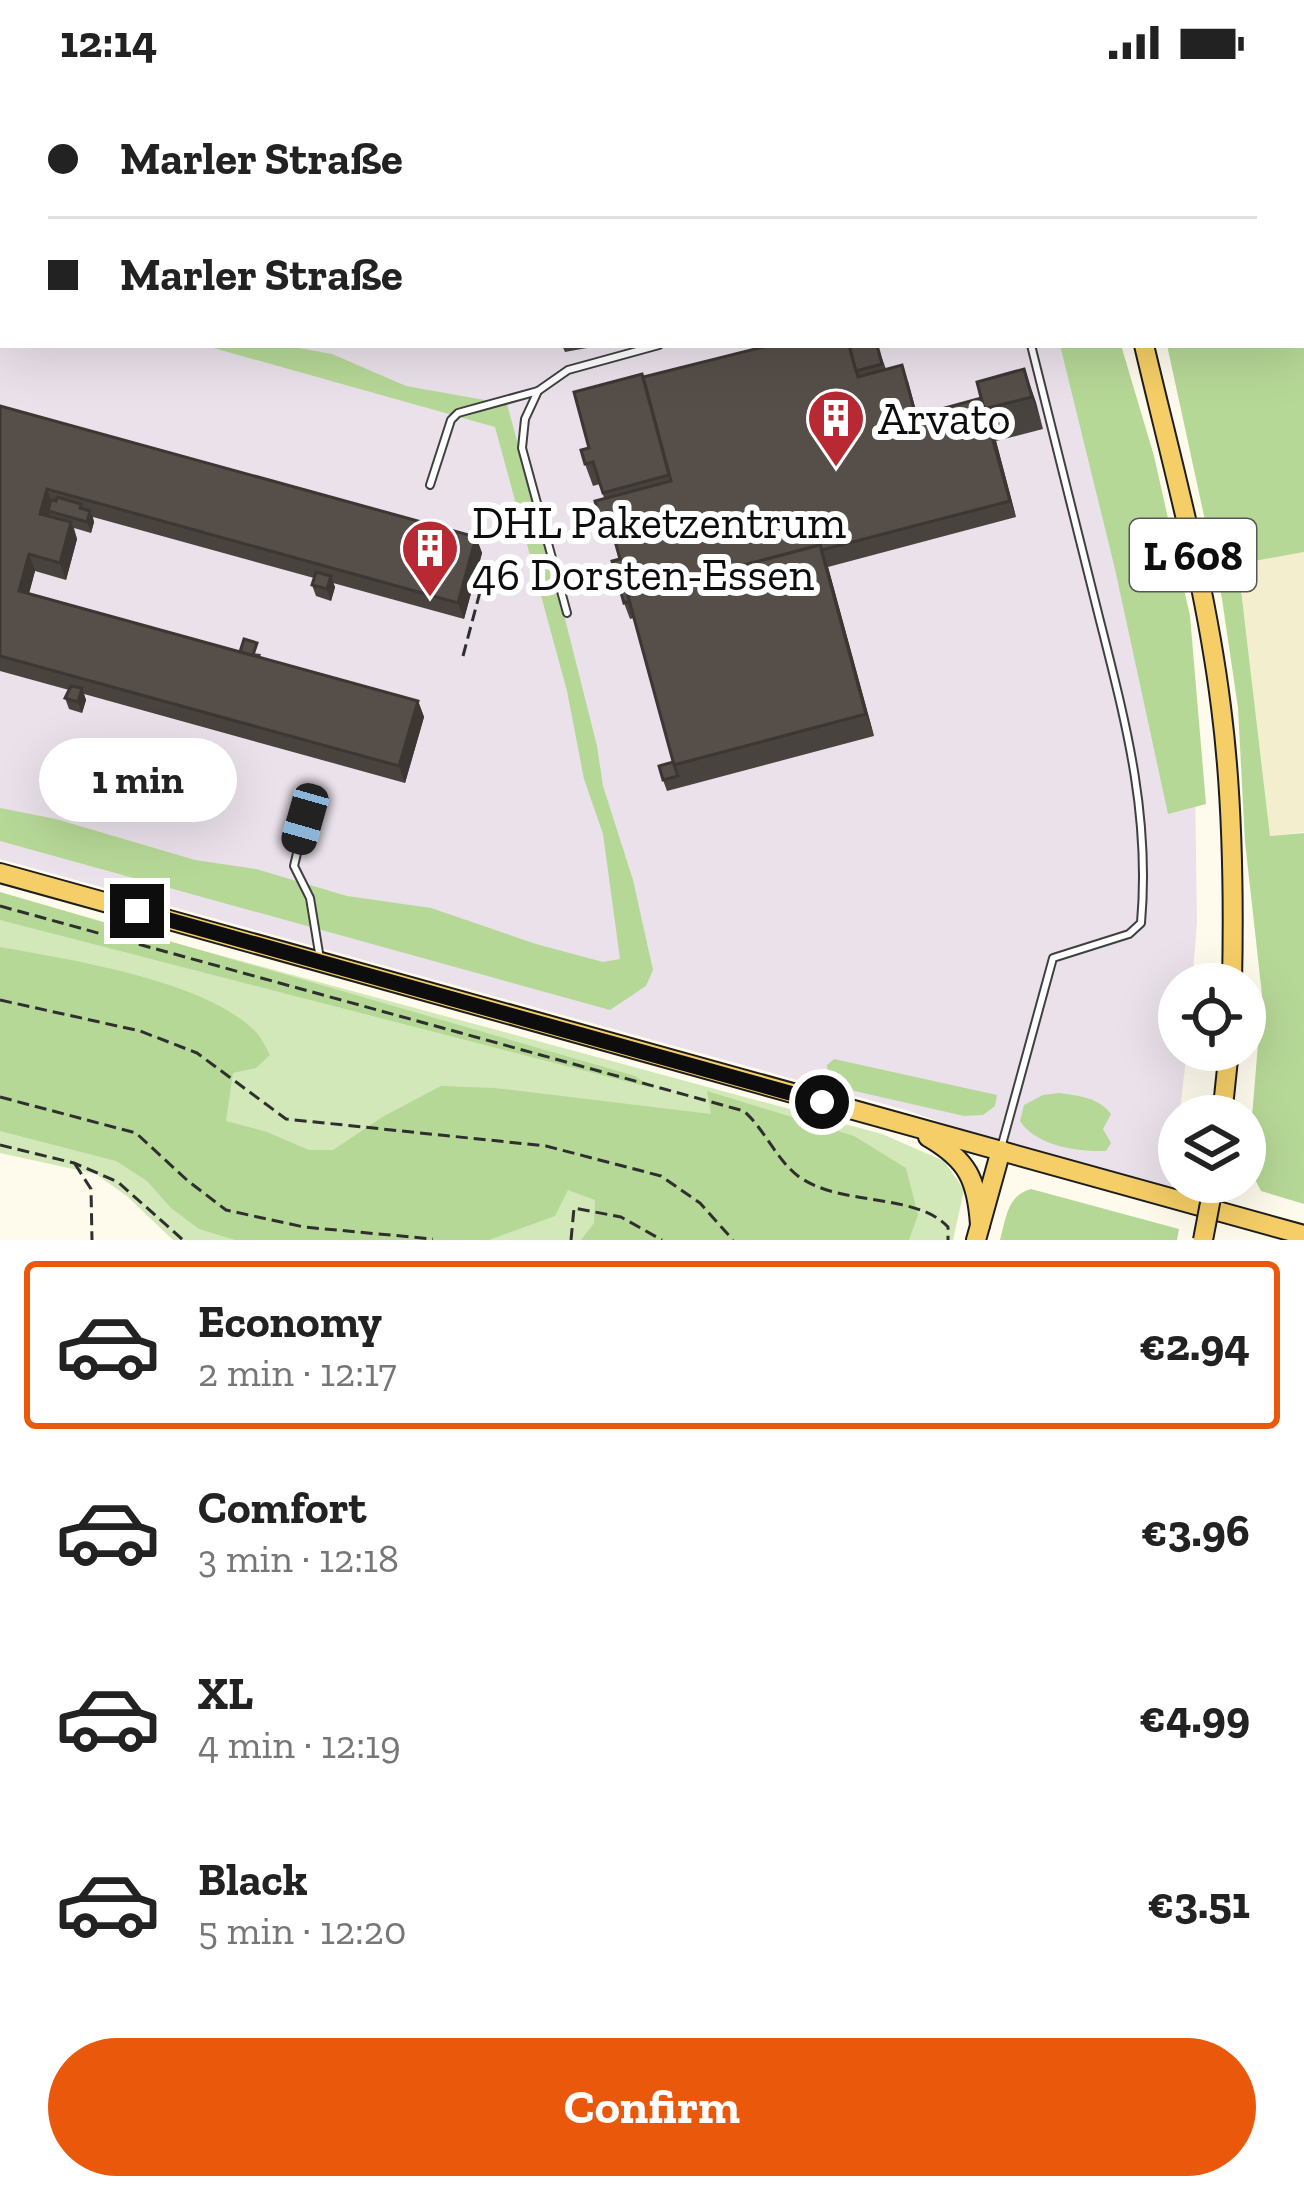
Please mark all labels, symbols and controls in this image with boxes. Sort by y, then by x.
text: 12:14 [60,15,157,69]
text: Marler Straße [120,132,403,186]
text: Marler Straße [120,248,403,302]
building icon: Arvato [805,387,867,469]
place label: Arvato [878,392,1010,446]
place label: DHL Paketzentrum 46 Dorsten-Essen [472,496,846,602]
building icon: DHL Paketzentrum 46 Dorsten-Essen [399,517,461,599]
road number: L 608 [1130,519,1256,591]
callout: 1 min [38,737,236,821]
text: 1 min [92,756,184,803]
car [278,779,332,859]
route end [110,884,164,938]
map controls [1158,963,1266,1203]
button: locate [1158,963,1266,1071]
route start [795,1075,849,1129]
button: layers [1158,1095,1266,1203]
icon: car [54,1291,162,1399]
text: Economy [198,1295,382,1349]
text: €2.94 [1139,1318,1250,1372]
text: 2 min · 12:17 [198,1349,397,1396]
icon: car [54,1477,162,1585]
text: Comfort [198,1481,366,1535]
text: €3.96 [1141,1504,1250,1558]
text: 3 min · 12:18 [198,1535,399,1582]
icon: car [54,1663,162,1771]
text: XL [198,1667,253,1721]
text: €4.99 [1139,1690,1250,1744]
text: 4 min · 12:19 [198,1721,401,1768]
icon: car [54,1849,162,1957]
text: Black [198,1853,308,1907]
text: €3.51 [1147,1876,1250,1930]
text: 5 min · 12:20 [198,1907,406,1954]
button: Confirm [48,2038,1256,2176]

